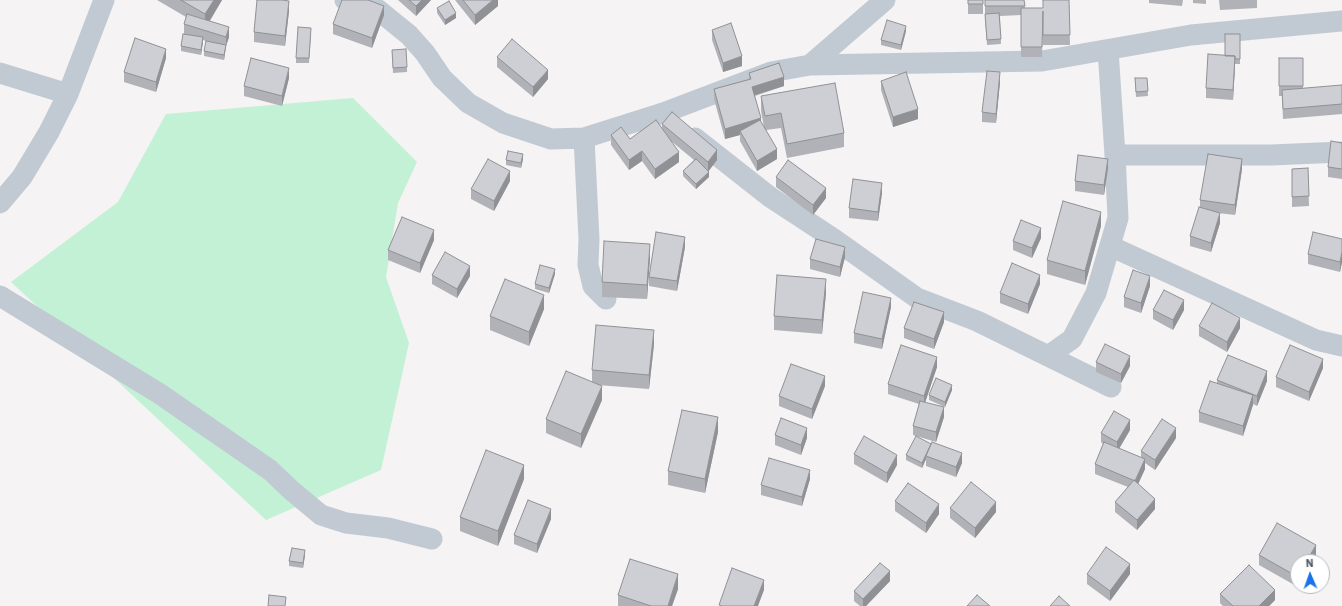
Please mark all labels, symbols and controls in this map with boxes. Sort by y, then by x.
north arrow [1290,554,1330,594]
text: N [1305,556,1314,570]

